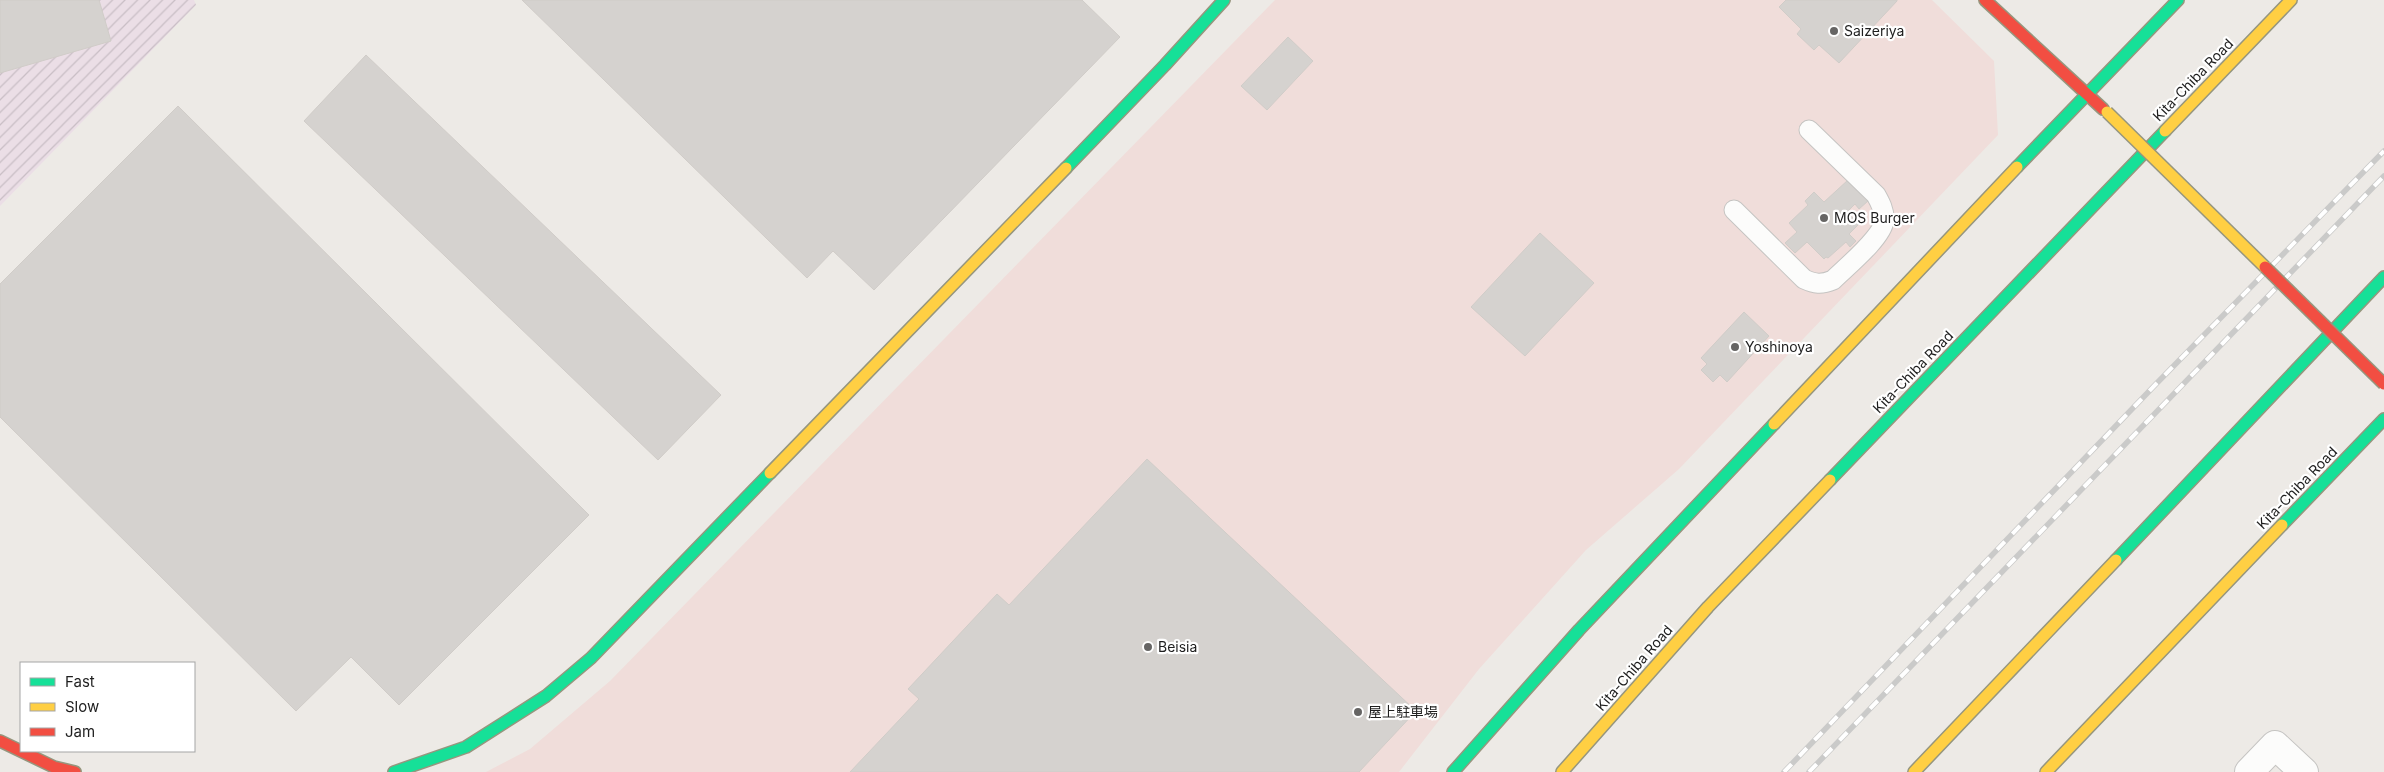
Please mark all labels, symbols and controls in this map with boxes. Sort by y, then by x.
place label: Saizeriya [1844,22,1904,39]
marker: Saizeriya [1828,25,1840,37]
street label: Kita-Chiba Road [2149,35,2236,124]
place label: MOS Burger [1834,209,1915,226]
marker: MOS Burger [1818,212,1830,224]
street label: Kita-Chiba Road [1869,327,1956,416]
place label: Yoshinoya [1745,338,1813,355]
marker: Yoshinoya [1729,341,1741,353]
street label: Kita-Chiba Road [2253,443,2340,532]
street label: Kita-Chiba Road [1592,621,1676,714]
place label: Beisia [1158,638,1197,655]
marker: Beisia [1142,641,1154,653]
legend [20,662,195,752]
text: Fast [65,672,95,691]
text: Slow [65,697,99,716]
place label: 屋上駐車場 [1368,703,1438,720]
marker: 屋上駐車場 [1352,706,1364,718]
text: Jam [65,722,95,741]

